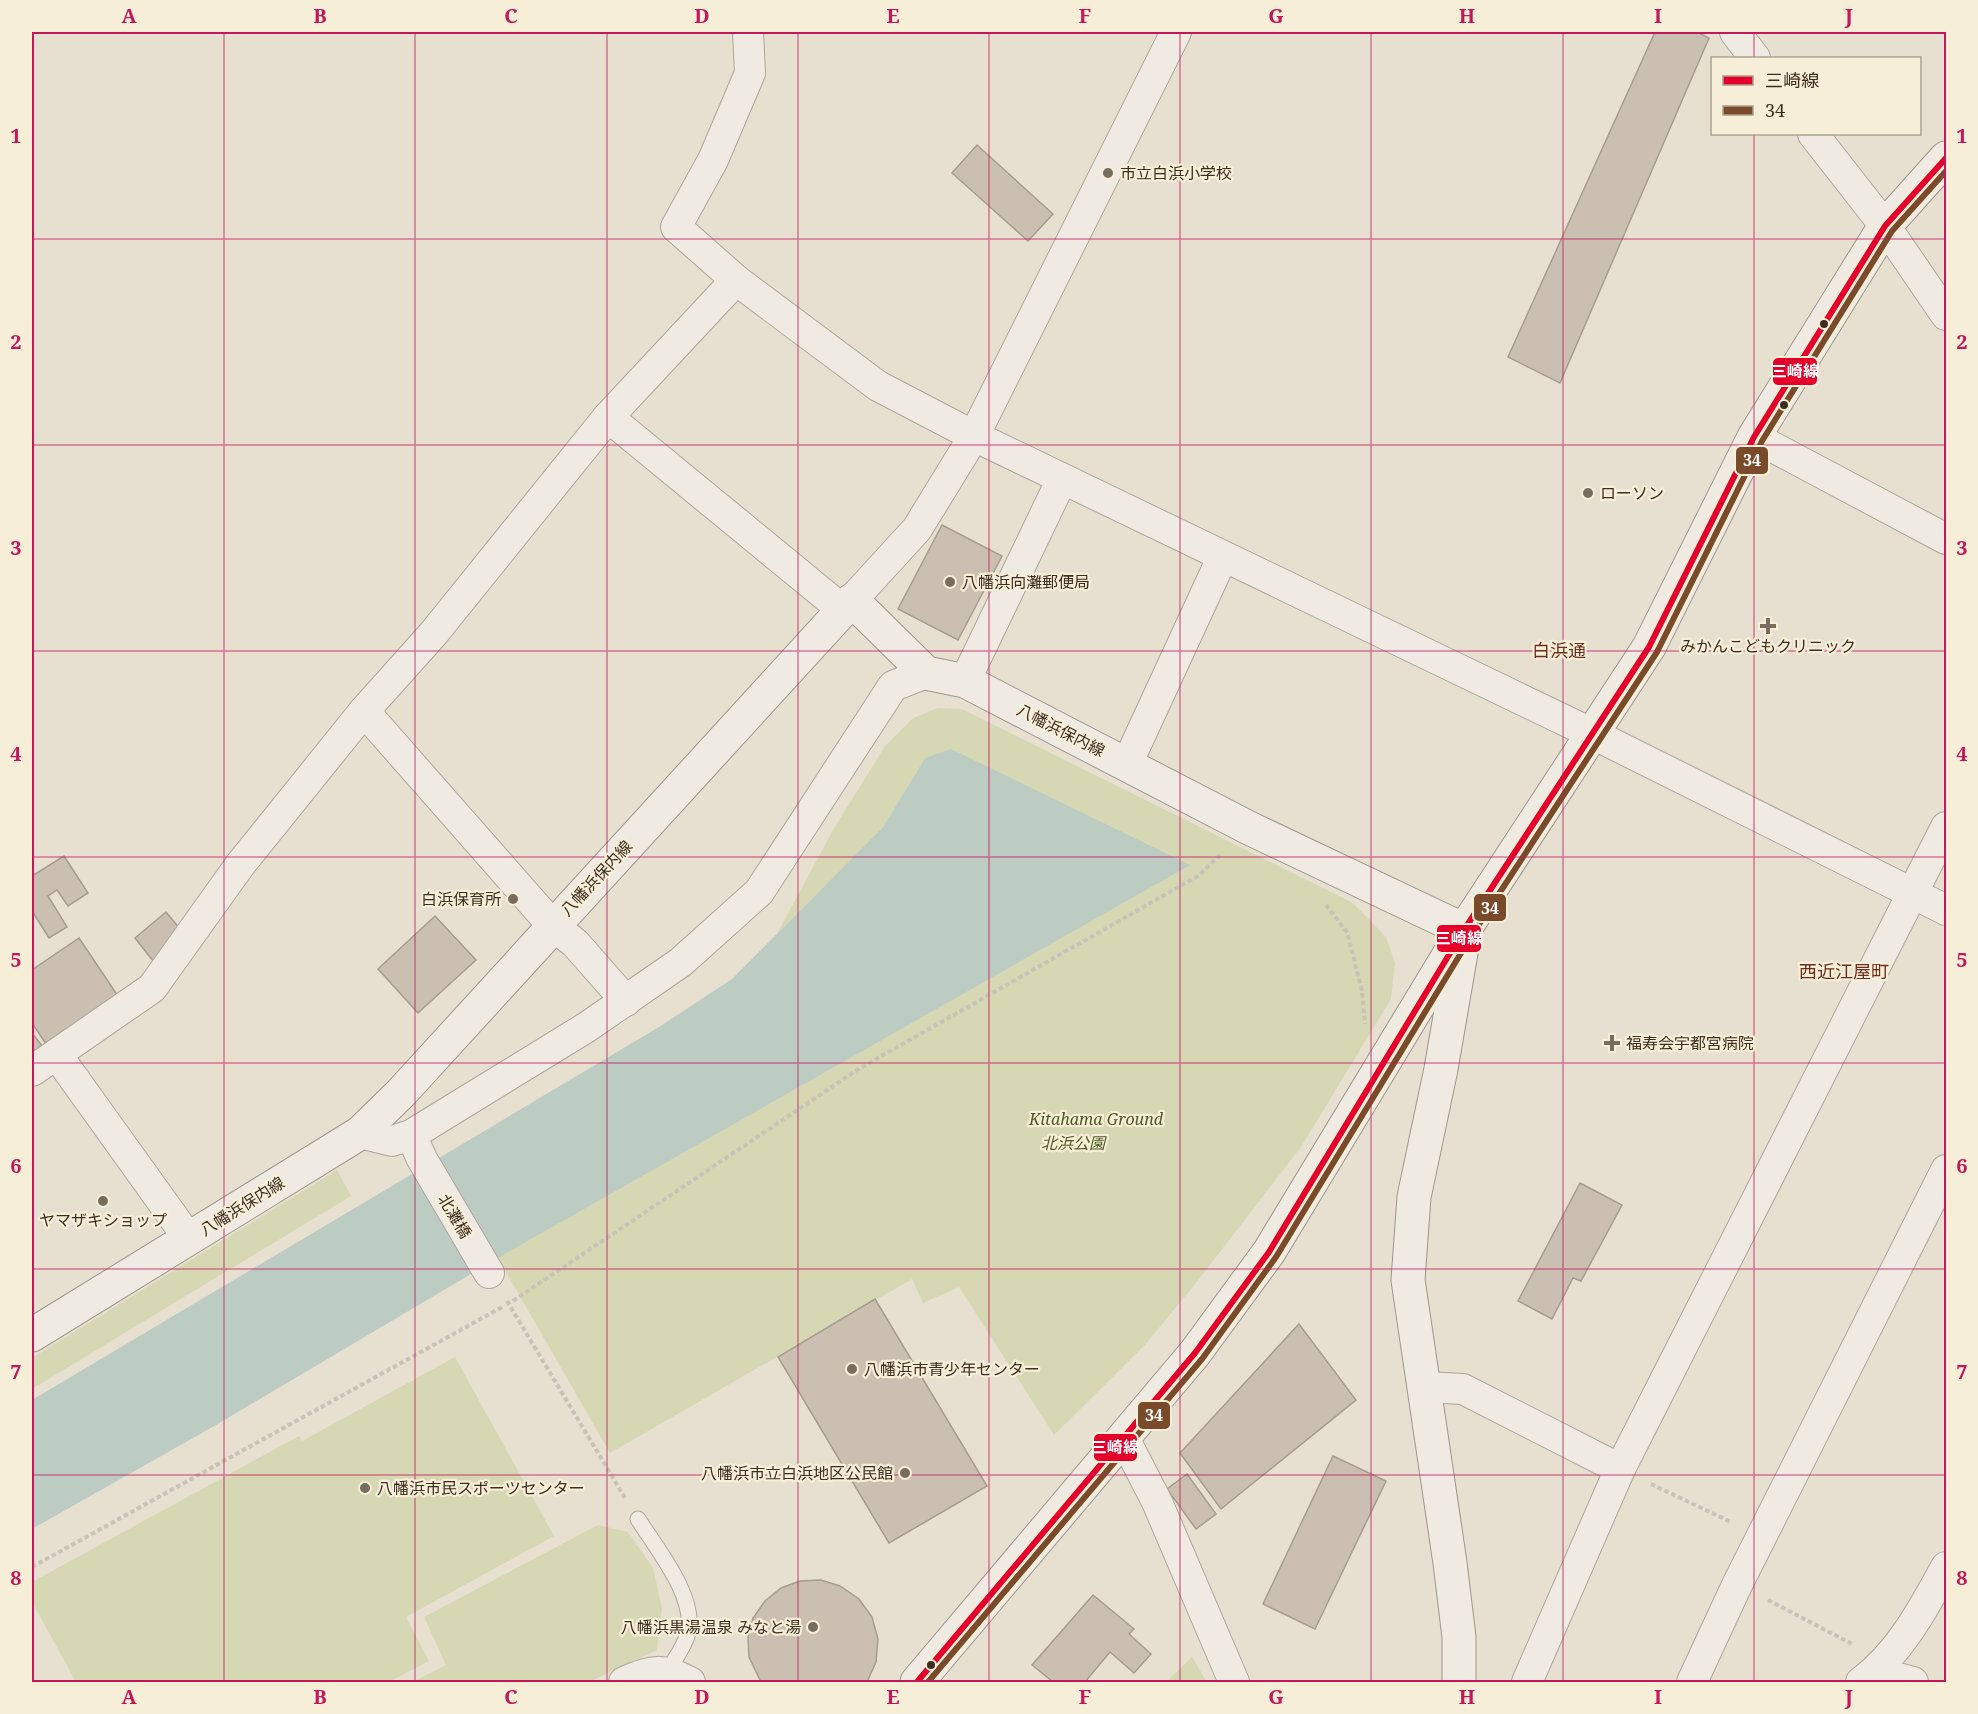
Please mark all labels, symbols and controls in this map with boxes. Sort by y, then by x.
text: A [121,2,137,29]
text: B [313,2,327,29]
text: C [504,2,518,29]
text: D [694,2,710,29]
text: E [886,2,900,29]
text: F [1079,2,1091,29]
text: G [1268,2,1284,29]
text: H [1459,2,1475,29]
text: I [1654,2,1662,29]
text: J [1844,2,1853,29]
legend [1711,57,1921,135]
text: 三崎線 [1765,68,1819,92]
text: 34 [1765,98,1785,122]
text: 1 [10,122,22,149]
text: 1 [1956,122,1968,149]
place label: 市立白浜小学校 [1120,162,1232,184]
marker: 市立白浜小学校 [1101,166,1115,180]
unlabelled marker [1818,318,1830,330]
text: 2 [10,328,22,355]
text: 2 [1956,328,1968,355]
line badge: 三崎線 [1772,357,1818,386]
text: 三崎線 [1771,360,1819,382]
unlabelled marker [1778,399,1790,411]
line badge: 34 [1735,446,1769,475]
text: 34 [1743,449,1761,471]
place label: ローソン [1600,482,1664,504]
marker: ローソン [1581,486,1595,500]
text: 3 [10,534,22,561]
text: 3 [1956,534,1968,561]
place label: 八幡浜向灘郵便局 [962,571,1090,593]
marker: 八幡浜向灘郵便局 [943,575,957,589]
marker: みかんこどもクリニック [1759,617,1777,635]
place label: みかんこどもクリニック [1680,635,1856,657]
district label: 白浜通 [1532,638,1586,662]
street label: 八幡浜保内線 [1013,698,1109,762]
text: 4 [10,740,22,767]
text: 4 [1956,740,1968,767]
street label: 八幡浜保内線 [555,835,637,921]
place label: 白浜保育所 [421,888,501,910]
marker: 白浜保育所 [506,892,520,906]
line badge: 34 [1473,893,1507,922]
text: 34 [1481,897,1499,919]
line badge: 三崎線 [1436,924,1482,953]
text: 三崎線 [1435,927,1483,949]
text: 5 [10,946,22,973]
text: 5 [1956,946,1968,973]
district label: 西近江屋町 [1799,959,1889,983]
place label: 福寿会宇都宮病院 [1626,1032,1754,1054]
marker: 福寿会宇都宮病院 [1603,1034,1621,1052]
park label: Kitahama Ground [1028,1108,1164,1130]
park label: 北浜公園 [1041,1132,1107,1154]
text: 6 [10,1152,22,1179]
text: 6 [1956,1152,1968,1179]
street label: 八幡浜保内線 [195,1171,289,1241]
street label: 北灘橋 [433,1190,477,1242]
marker: ヤマザキショップ [96,1194,110,1208]
place label: ヤマザキショップ [39,1209,167,1231]
text: 7 [10,1358,22,1385]
place label: 八幡浜市青少年センター [864,1358,1040,1380]
text: 7 [1956,1358,1968,1385]
marker: 八幡浜市青少年センター [845,1362,859,1376]
line badge: 34 [1137,1401,1171,1430]
text: 34 [1145,1404,1163,1426]
line badge: 三崎線 [1093,1433,1138,1462]
text: 三崎線 [1091,1436,1139,1458]
place label: 八幡浜市立白浜地区公民館 [701,1462,893,1484]
marker: 八幡浜市立白浜地区公民館 [898,1466,912,1480]
place label: 八幡浜市民スポーツセンター [377,1477,585,1499]
marker: 八幡浜市民スポーツセンター [358,1481,372,1495]
text: 8 [10,1564,22,1591]
text: 8 [1956,1564,1968,1591]
place label: 八幡浜黒湯温泉 みなと湯 [621,1616,801,1638]
marker: 八幡浜黒湯温泉 みなと湯 [806,1620,820,1634]
unlabelled marker [925,1659,937,1671]
text: A [121,1683,137,1710]
text: B [313,1683,327,1710]
text: C [504,1683,518,1710]
text: D [694,1683,710,1710]
text: E [886,1683,900,1710]
text: F [1079,1683,1091,1710]
text: G [1268,1683,1284,1710]
text: H [1459,1683,1475,1710]
text: I [1654,1683,1662,1710]
text: J [1844,1683,1853,1710]

